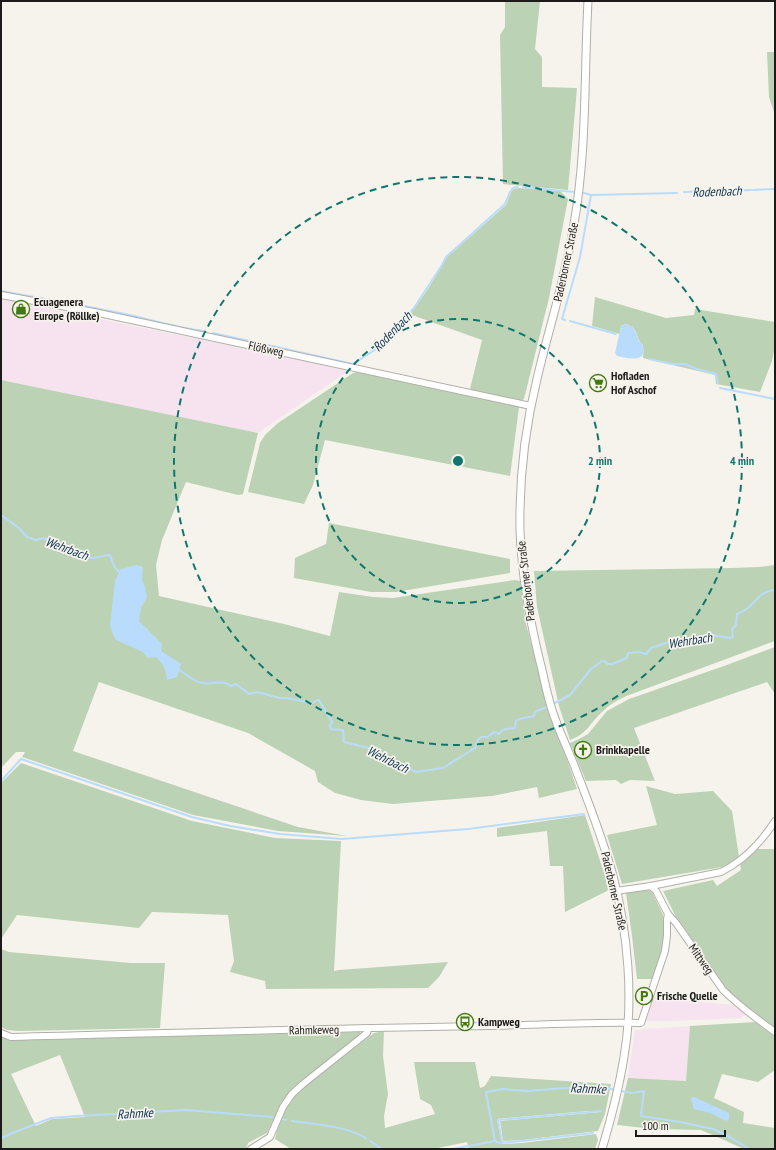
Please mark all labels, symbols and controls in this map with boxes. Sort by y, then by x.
water label: Rodenbach [692,182,743,201]
street label: Paderborner Straße [550,221,581,303]
place label: Ecuagenera Europe (Röllke) [34,294,100,323]
shop icon: Ecuagenera Europe (Röllke) [11,299,31,319]
water label: Rodenbach [369,307,416,355]
street label: Flößweg [247,337,285,360]
place label: Hofladen Hof Aschof [611,368,657,397]
supermarket icon: Hofladen Hof Aschof [588,373,608,393]
text: 2 min [588,453,612,468]
text: 4 min [730,453,754,468]
centre of rings [451,454,465,468]
water label: Wehrbach [43,533,92,564]
street label: Paderborner Straße [513,540,538,622]
water label: Wehrbach [667,628,714,652]
church icon: Brinkkapelle [573,740,593,760]
water label: Wehrbach [364,742,412,777]
place label: Brinkkapelle [596,742,650,757]
street label: Paderborner Straße [598,850,631,932]
street label: Mittweg [686,941,717,977]
parking icon: Frische Quelle [634,986,654,1006]
place label: Frische Quelle [657,988,718,1003]
bus stop icon: Kampweg [455,1012,475,1032]
place label: Kampweg [478,1014,520,1029]
street label: Rahmkeweg [289,1022,339,1037]
water label: Rahmke [570,1079,608,1098]
water label: Rahmke [117,1104,155,1123]
scale bar [636,1112,725,1138]
text: 100 m [642,1118,669,1133]

